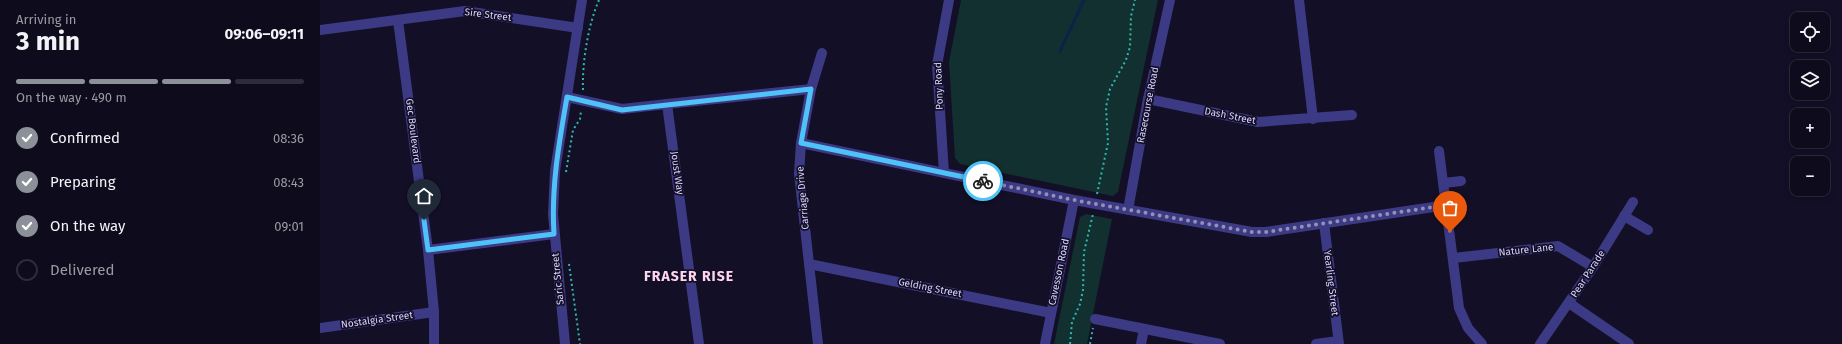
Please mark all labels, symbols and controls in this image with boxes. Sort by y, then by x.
street label: Sire Street [464,6,512,24]
text: Arriving in [16,12,76,27]
map controls [1790,12,1830,196]
button: locate [1790,12,1830,52]
text: 09:06–09:11 [225,25,304,43]
text: 3 min [16,26,80,57]
button: layers [1790,60,1830,100]
street label: Pony Road [932,62,946,110]
street label: Rasecourse Road [1135,66,1161,144]
text: On the way · 490 m [16,90,127,105]
street label: Gec Boulevard [403,98,423,164]
street label: Dash Street [1203,105,1257,127]
button: + [1790,108,1830,148]
icon: check [16,127,38,149]
text: Confirmed [50,129,120,147]
text: 08:36 [273,131,304,146]
street label: Joust Way [668,150,686,196]
button: − [1790,156,1830,196]
courier [963,161,1003,201]
street label: Carriage Drive [794,166,812,230]
icon: bike [972,170,994,192]
icon: check [16,171,38,193]
text: Preparing [50,173,115,191]
text: 08:43 [273,175,304,190]
pin [407,179,441,220]
icon: home [413,185,435,207]
pin [1433,191,1467,232]
icon: bag [1439,197,1461,219]
icon: check [16,215,38,237]
text: On the way [50,217,125,235]
text: 09:01 [274,219,304,234]
street label: Cavesson Road [1046,238,1072,306]
street label: Nature Lane [1498,241,1554,259]
street label: Pear Parade [1568,248,1608,300]
street label: Yearling Street [1321,249,1341,317]
street label: Saric Street [549,252,567,306]
text: Delivered [50,261,114,279]
district label: FRASER RISE [644,268,734,285]
street label: Gelding Street [897,276,963,300]
street label: Nostalgia Street [340,309,414,331]

